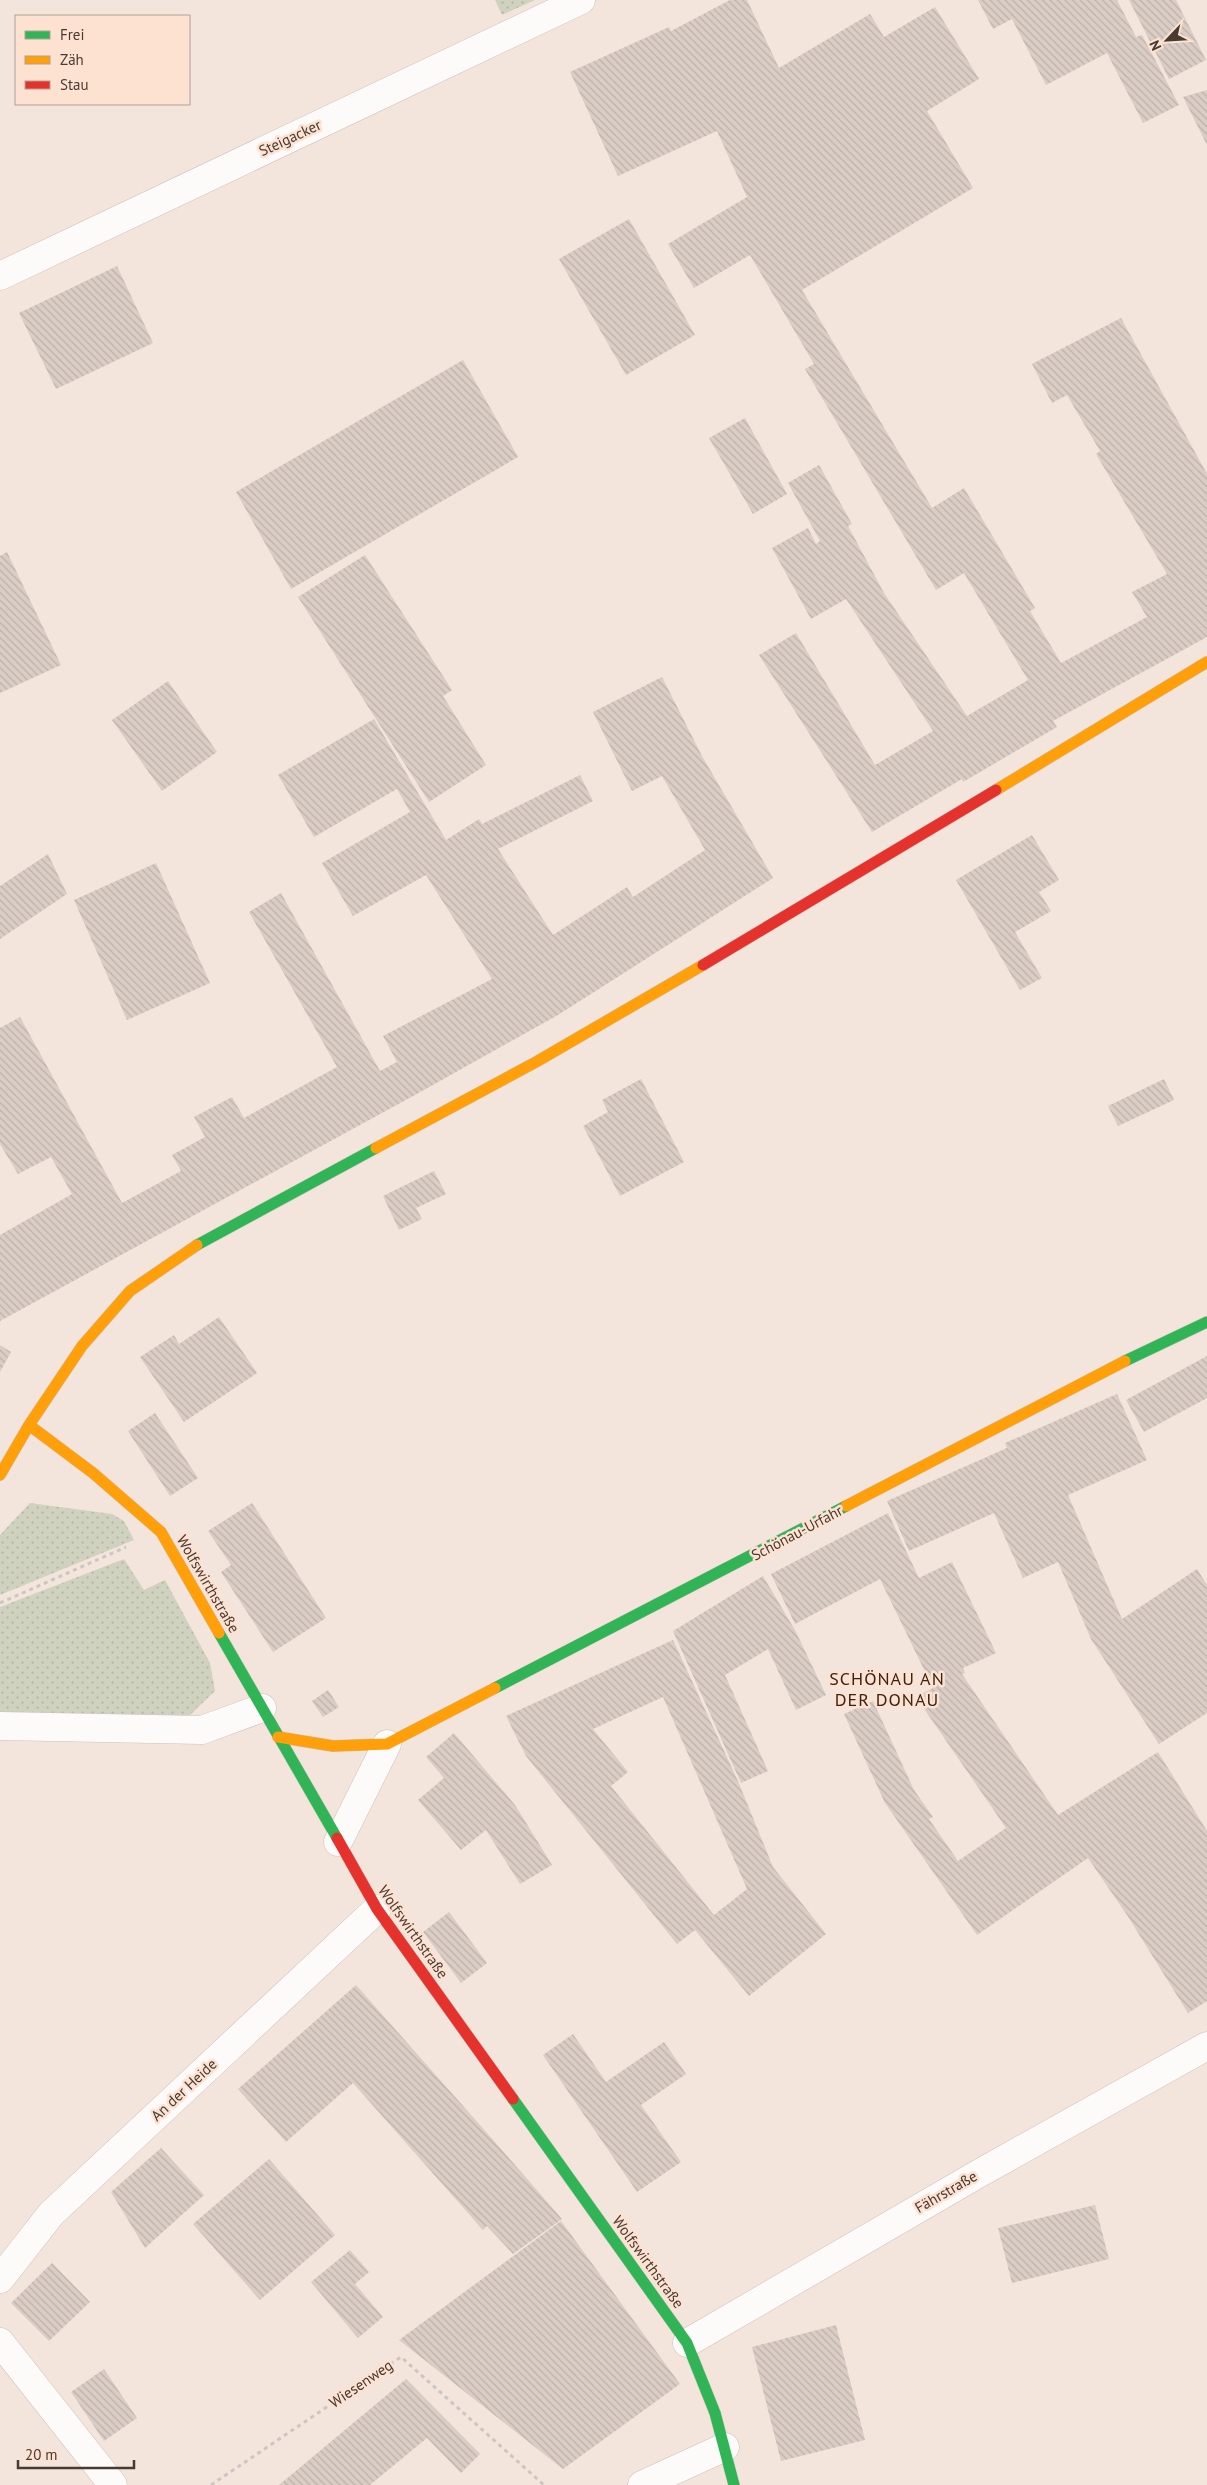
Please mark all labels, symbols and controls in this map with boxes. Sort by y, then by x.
legend [15,15,190,105]
north arrow [1142,15,1192,65]
text: Frei [60,25,85,44]
text: N [1145,38,1165,53]
text: Zäh [60,50,84,69]
text: Stau [60,75,89,94]
street label: Steigacker [256,115,324,160]
street label: Schönau-Urfahr [748,1501,846,1565]
street label: Wolfswirthstraße [173,1532,244,1636]
district label: SCHÖNAU AN DER DONAU [829,1667,945,1711]
street label: Wolfswirthstraße [374,1881,453,1982]
street label: An der Heide [147,2054,221,2125]
street label: Fährstraße [911,2166,980,2217]
street label: Wolfswirthstraße [608,2212,688,2312]
street label: Wiesenweg [325,2355,396,2412]
scale bar [18,2438,134,2470]
text: 20 m [25,2445,58,2464]

